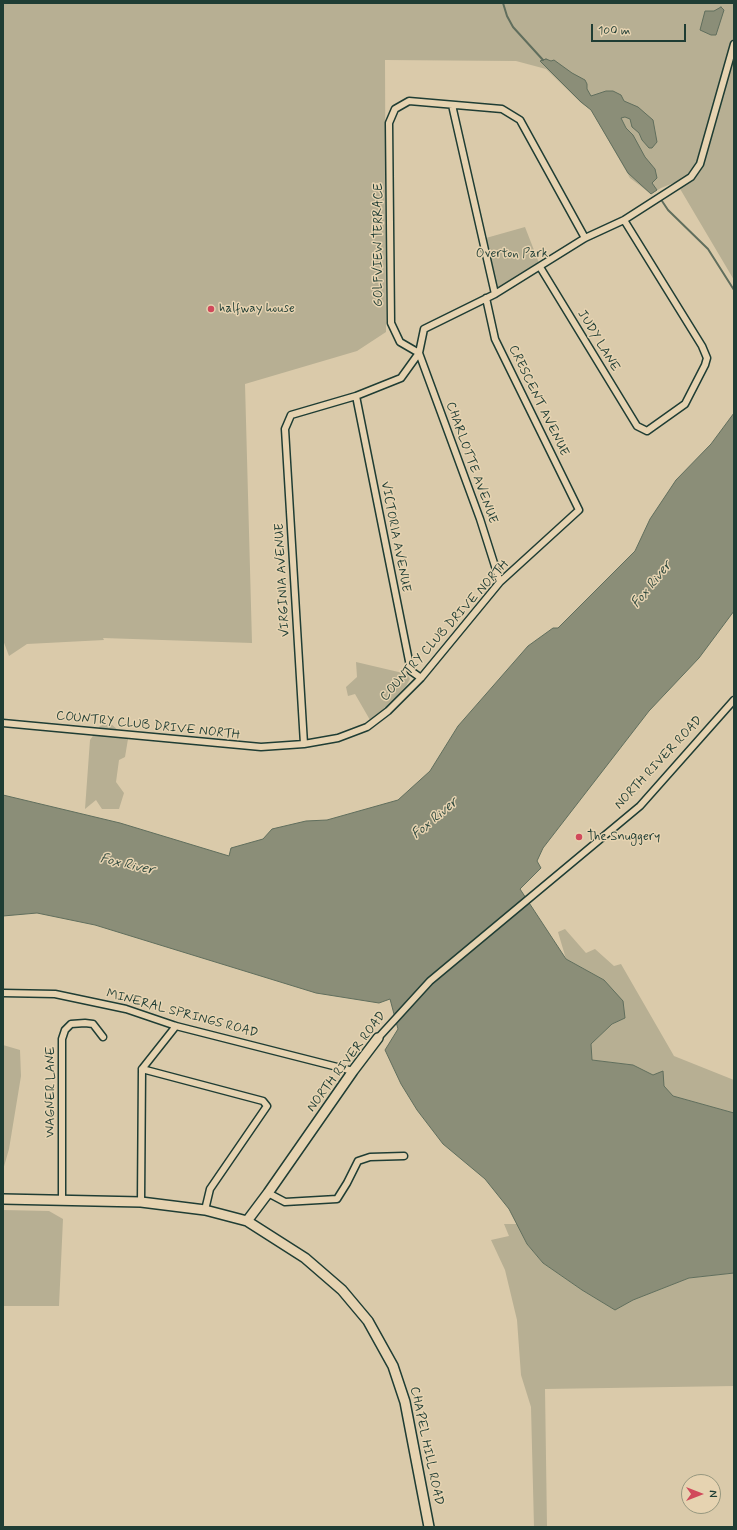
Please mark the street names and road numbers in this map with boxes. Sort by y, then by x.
street label: GOLFVIEW TERRACE [371,183,387,307]
street label: JUDY LANE [573,307,623,375]
street label: CRESCENT AVENUE [504,343,572,459]
street label: CHARLOTTE AVENUE [442,400,500,526]
street label: VICTORIA AVENUE [377,480,413,594]
street label: VIRGINIA AVENUE [272,523,294,637]
street label: COUNTRY CLUB DRIVE NORTH [377,557,513,705]
street label: COUNTRY CLUB DRIVE NORTH [55,709,241,743]
street label: NORTH RIVER ROAD [612,713,706,813]
street label: MINERAL SPRINGS ROAD [104,986,260,1042]
street label: NORTH RIVER ROAD [304,1009,390,1115]
street label: WAGNER LANE [43,1046,59,1138]
street label: CHAPEL HILL ROAD [406,1385,446,1507]

